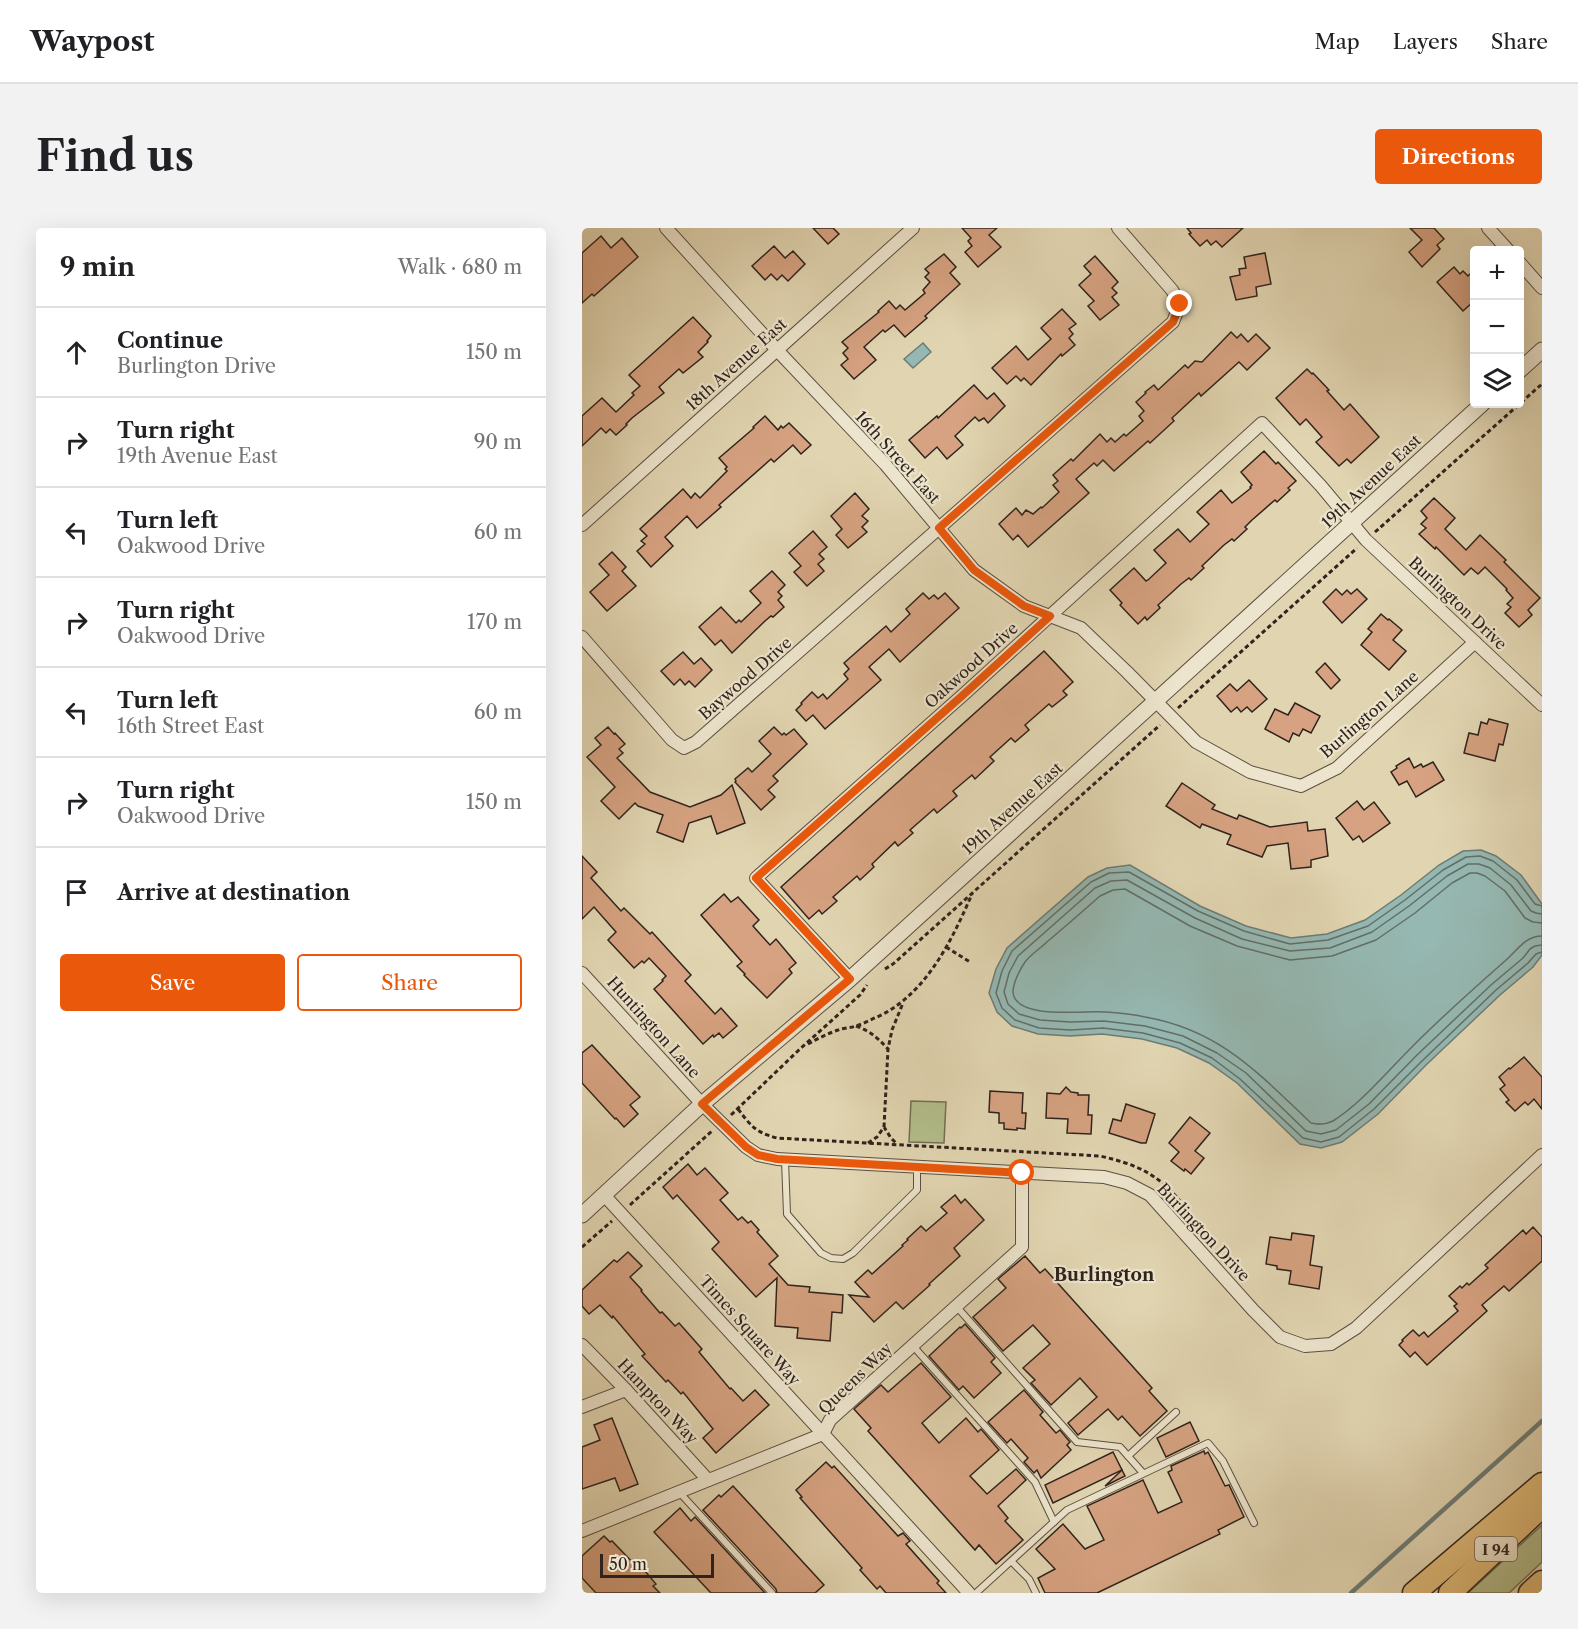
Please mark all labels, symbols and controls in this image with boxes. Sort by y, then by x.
text: Waypost [30,24,154,58]
text: Map [1315,29,1360,54]
text: Layers [1393,29,1458,54]
text: Share [1491,29,1548,54]
button: Directions [1375,129,1542,184]
text: Find us [36,130,194,182]
map controls [1470,246,1524,408]
button: + [1470,246,1524,300]
text: 9 min [60,251,135,283]
text: Walk · 680 m [398,255,522,279]
route end [1166,290,1192,316]
button: − [1470,300,1524,354]
street label: 18th Avenue East [682,313,791,414]
text: Continue [117,327,223,354]
icon: ahead [60,336,93,369]
text: 150 m [466,340,522,364]
text: Burlington Drive [117,354,276,378]
button: layers [1470,354,1524,408]
street label: 16th Street East [851,407,945,508]
text: Turn right [117,417,235,444]
icon: right [60,426,93,459]
text: 90 m [474,430,522,454]
street label: 19th Avenue East [1317,430,1425,532]
text: 19th Avenue East [117,444,278,468]
text: Turn left [117,507,218,534]
icon: left [60,516,93,549]
text: 60 m [474,520,522,544]
text: Oakwood Drive [117,534,265,558]
street label: Burlington Drive [1405,552,1511,654]
text: Turn right [117,597,235,624]
icon: right [60,606,93,639]
text: 170 m [467,610,522,634]
street label: Oakwood Drive [920,618,1022,712]
text: Oakwood Drive [117,624,265,648]
street label: Baywood Drive [695,632,795,724]
street label: Burlington Lane [1316,666,1422,762]
text: Turn left [117,687,218,714]
icon: left [60,696,93,729]
text: 60 m [474,700,522,724]
text: 16th Street East [117,714,264,738]
street label: 19th Avenue East [958,757,1067,858]
text: Turn right [117,777,235,804]
icon: right [60,786,93,819]
text: 150 m [466,790,522,814]
text: Oakwood Drive [117,804,265,828]
icon: arrive [60,876,93,909]
text: Arrive at destination [117,879,350,906]
button: Save [60,954,285,1011]
button: Share [297,954,522,1011]
street label: Huntington Lane [603,972,705,1082]
route start [1008,1159,1034,1185]
street label: Burlington Drive [1153,1179,1255,1285]
district label: Burlington [1054,1264,1155,1286]
street label: Times Square Way [695,1271,805,1390]
street label: Queens Way [814,1337,897,1418]
street label: Hampton Way [614,1354,703,1448]
road number: I 94 [1475,1537,1517,1561]
scale bar [600,1551,714,1578]
text: 50 m [609,1554,647,1574]

